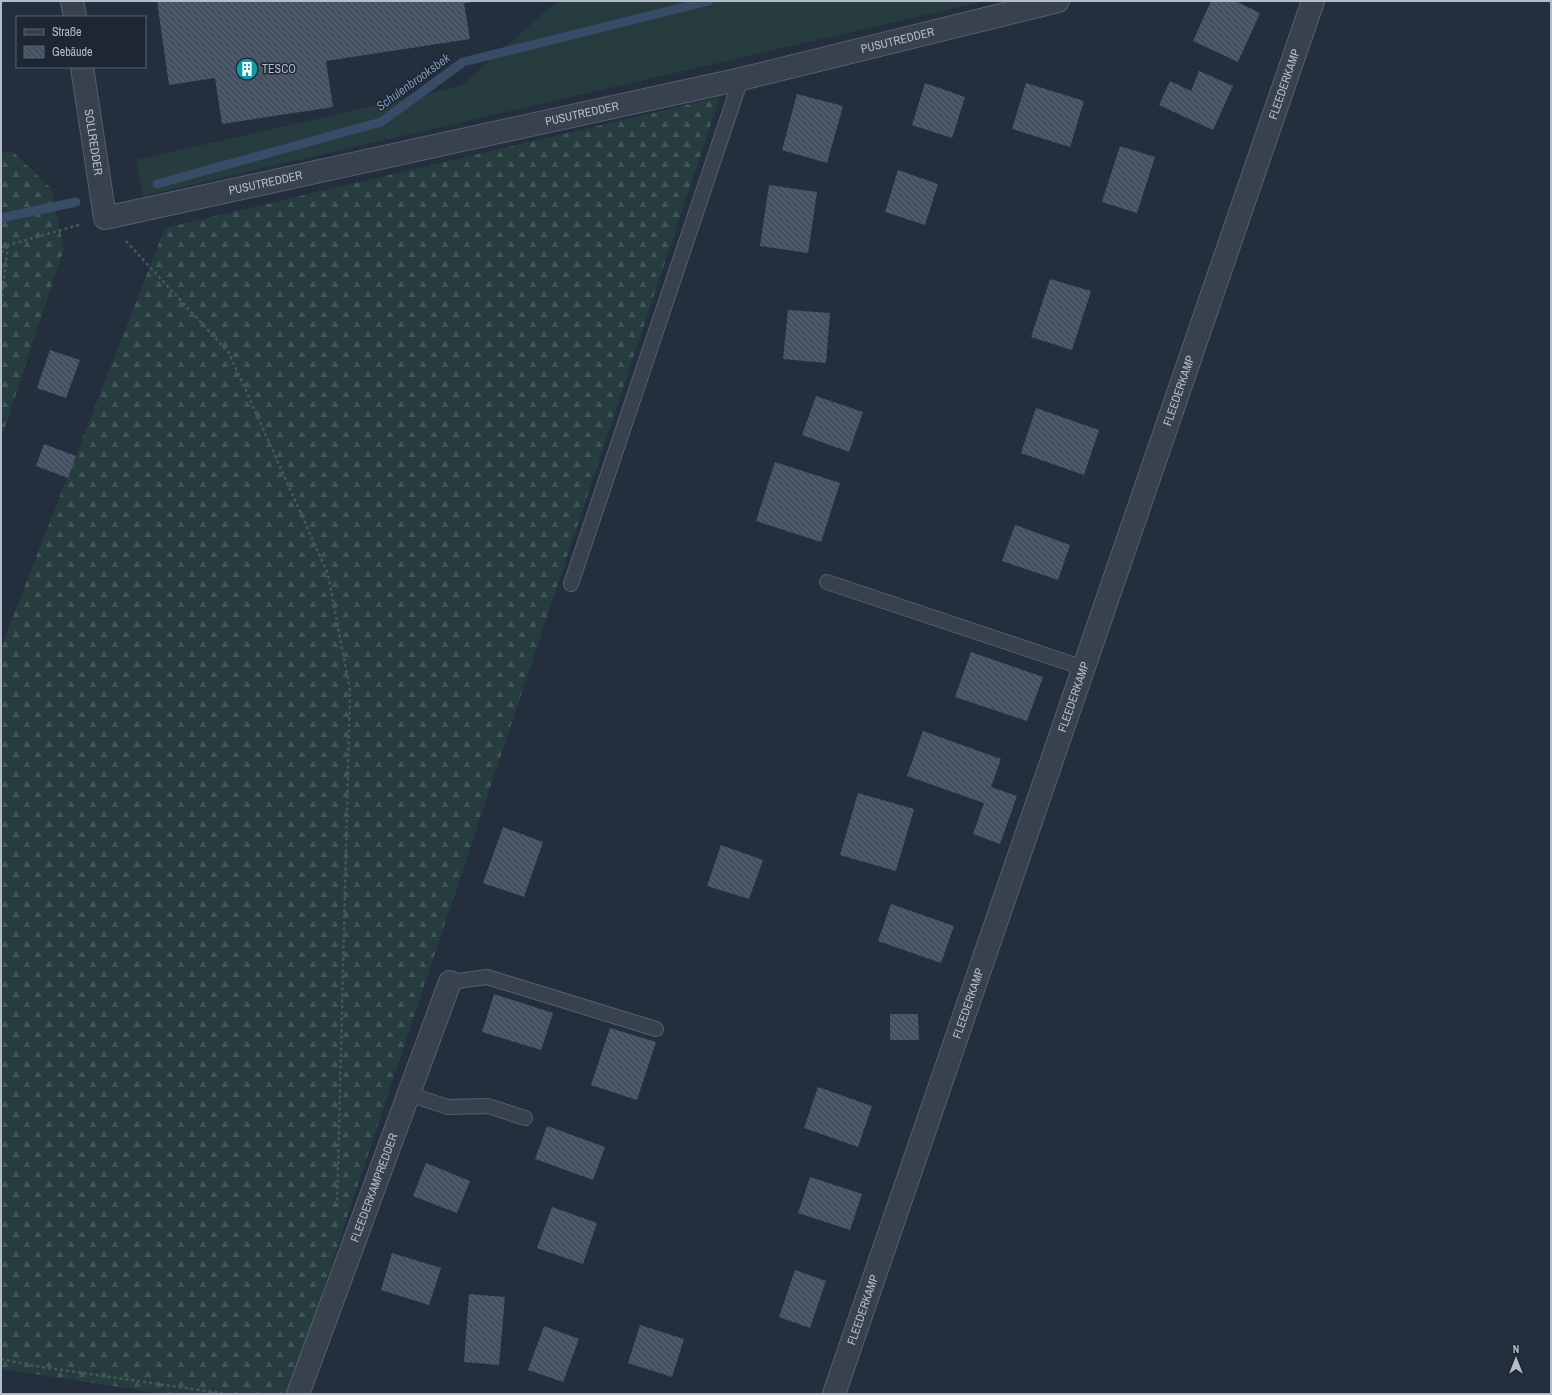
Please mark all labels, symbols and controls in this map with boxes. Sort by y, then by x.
legend [16,16,146,68]
text: Straße [52,24,82,40]
street label: PUSUTREDDER [859,24,936,57]
text: Gebäude [52,44,93,60]
street label: FLEEDERKAMP [1265,47,1304,122]
water label: Schulenbrooksbek [373,49,454,115]
building icon: TESCO [234,56,260,82]
place label: TESCO [262,61,296,77]
street label: PUSUTREDDER [544,98,620,130]
street label: SOLLREDDER [81,108,106,176]
street label: PUSUTREDDER [227,167,304,199]
street label: FLEEDERKAMP [1160,353,1199,428]
street label: FLEEDERKAMP [1054,659,1093,734]
street label: FLEEDERKAMP [949,966,988,1041]
street label: FLEEDERKAMPREDDER [347,1131,402,1244]
street label: FLEEDERKAMP [843,1272,883,1347]
north arrow [1496,1339,1536,1379]
text: N [1513,1342,1519,1356]

